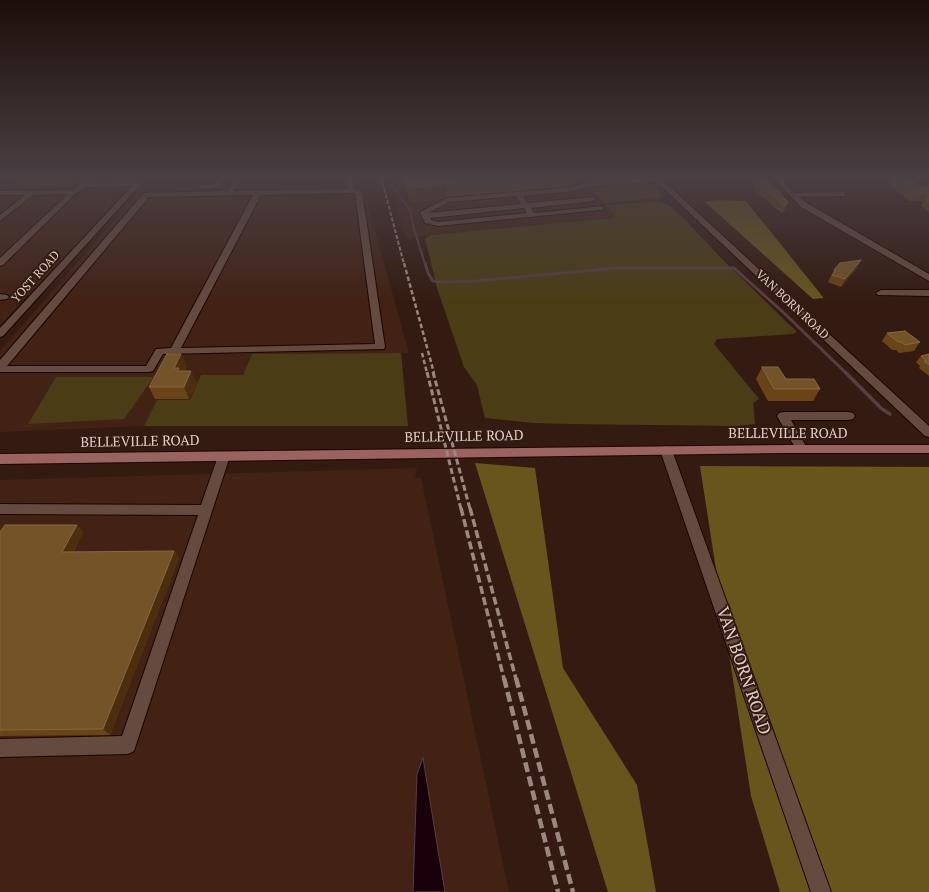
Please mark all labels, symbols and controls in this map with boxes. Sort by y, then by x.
street label: YOST ROAD [9,248,63,306]
street label: VAN BORN ROAD [752,267,832,343]
street label: BELLEVILLE ROAD [728,426,848,442]
street label: BELLEVILLE ROAD [404,428,524,446]
street label: BELLEVILLE ROAD [80,433,200,451]
street label: VAN BORN ROAD [712,604,774,738]

